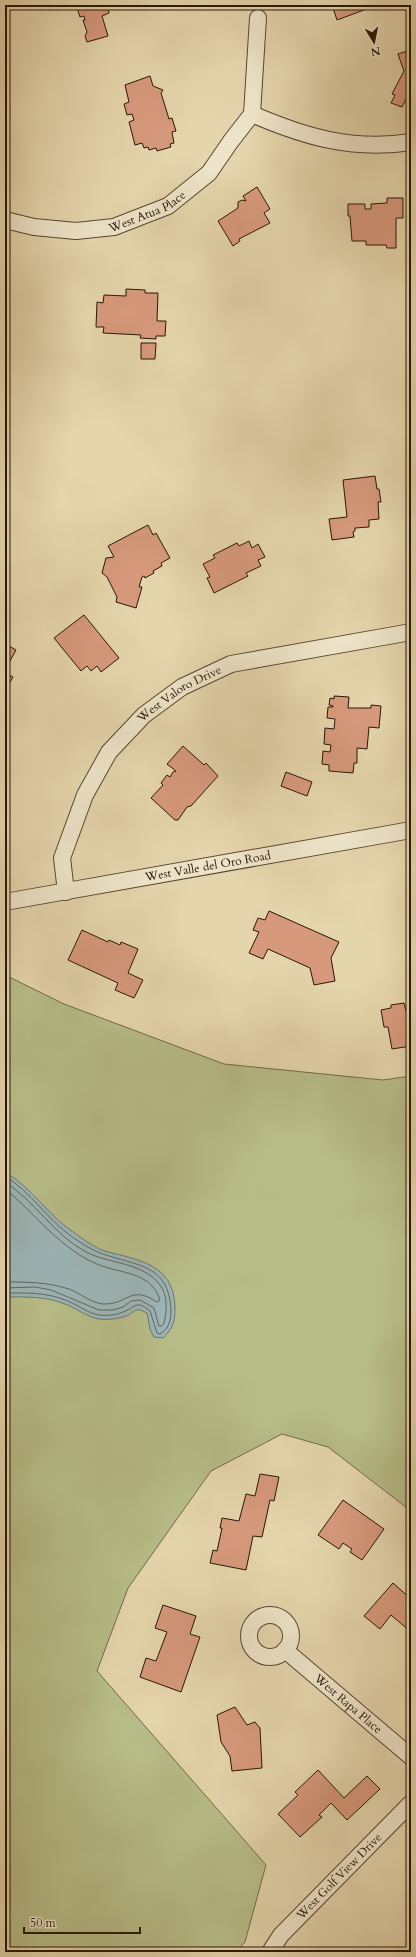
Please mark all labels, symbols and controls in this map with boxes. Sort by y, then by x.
north arrow [354,22,394,62]
text: N [369,43,382,60]
street label: West Atua Place [106,187,189,237]
street label: West Valoro Drive [133,662,224,726]
street label: West Valle del Oro Road [143,847,273,885]
street label: West Rapa Place [310,1670,386,1737]
street label: West Golf View Drive [292,1829,385,1923]
scale bar [24,1909,140,1935]
text: 50 m [30,1915,57,1931]

